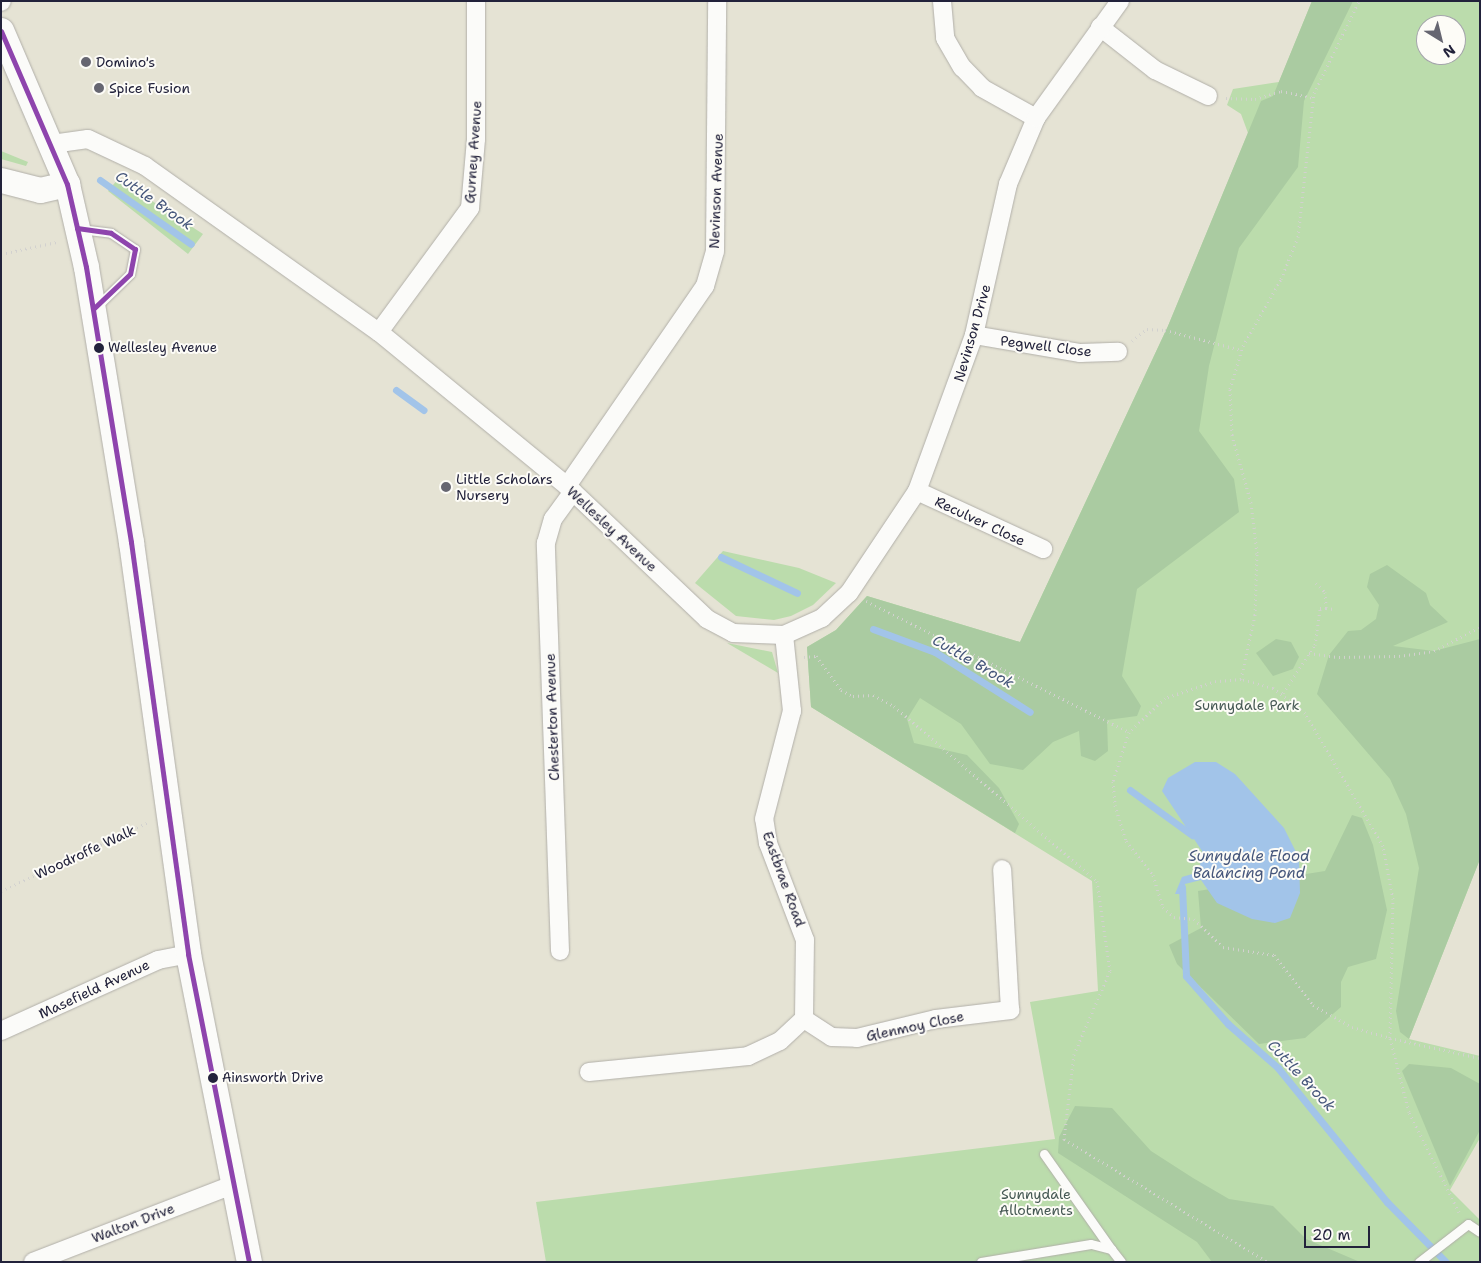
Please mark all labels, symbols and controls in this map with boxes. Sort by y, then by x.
north arrow [1416,15,1466,65]
text: N [1439,41,1459,62]
place label: Domino's [96,54,155,70]
marker: Domino's [80,56,92,68]
place label: Spice Fusion [109,80,190,96]
marker: Spice Fusion [93,82,105,94]
street label: Gurney Avenue [461,100,485,204]
street label: Nevinson Avenue [706,133,726,249]
water label: Cuttle Brook [112,168,196,234]
street label: Nevinson Drive [950,282,994,384]
street label: Pegwell Close [999,332,1093,360]
place label: Wellesley Avenue [108,340,217,356]
marker: Wellesley Avenue [94,343,104,353]
place label: Little Scholars Nursery [456,471,553,504]
marker: Little Scholars Nursery [440,481,452,493]
street label: Wellesley Avenue [563,483,661,575]
street label: Reculver Close [932,493,1028,549]
water label: Cuttle Brook [929,631,1017,693]
street label: Chesterton Avenue [541,653,563,781]
park label: Sunnydale Park [1195,697,1299,713]
street label: Woodroffe Walk [32,821,138,883]
street label: Eastbrae Road [759,829,809,929]
water label: Sunnydale Flood Balancing Pond [1188,847,1310,882]
street label: Masefield Avenue [36,956,152,1022]
street label: Glenmoy Close [864,1007,966,1045]
water label: Cuttle Brook [1263,1037,1339,1115]
place label: Ainsworth Drive [222,1070,323,1086]
marker: Ainsworth Drive [208,1073,218,1083]
park label: Sunnydale Allotments [999,1186,1073,1218]
street label: Walton Drive [89,1199,177,1247]
scale bar [1306,1216,1372,1248]
text: 20 m [1312,1225,1351,1245]

